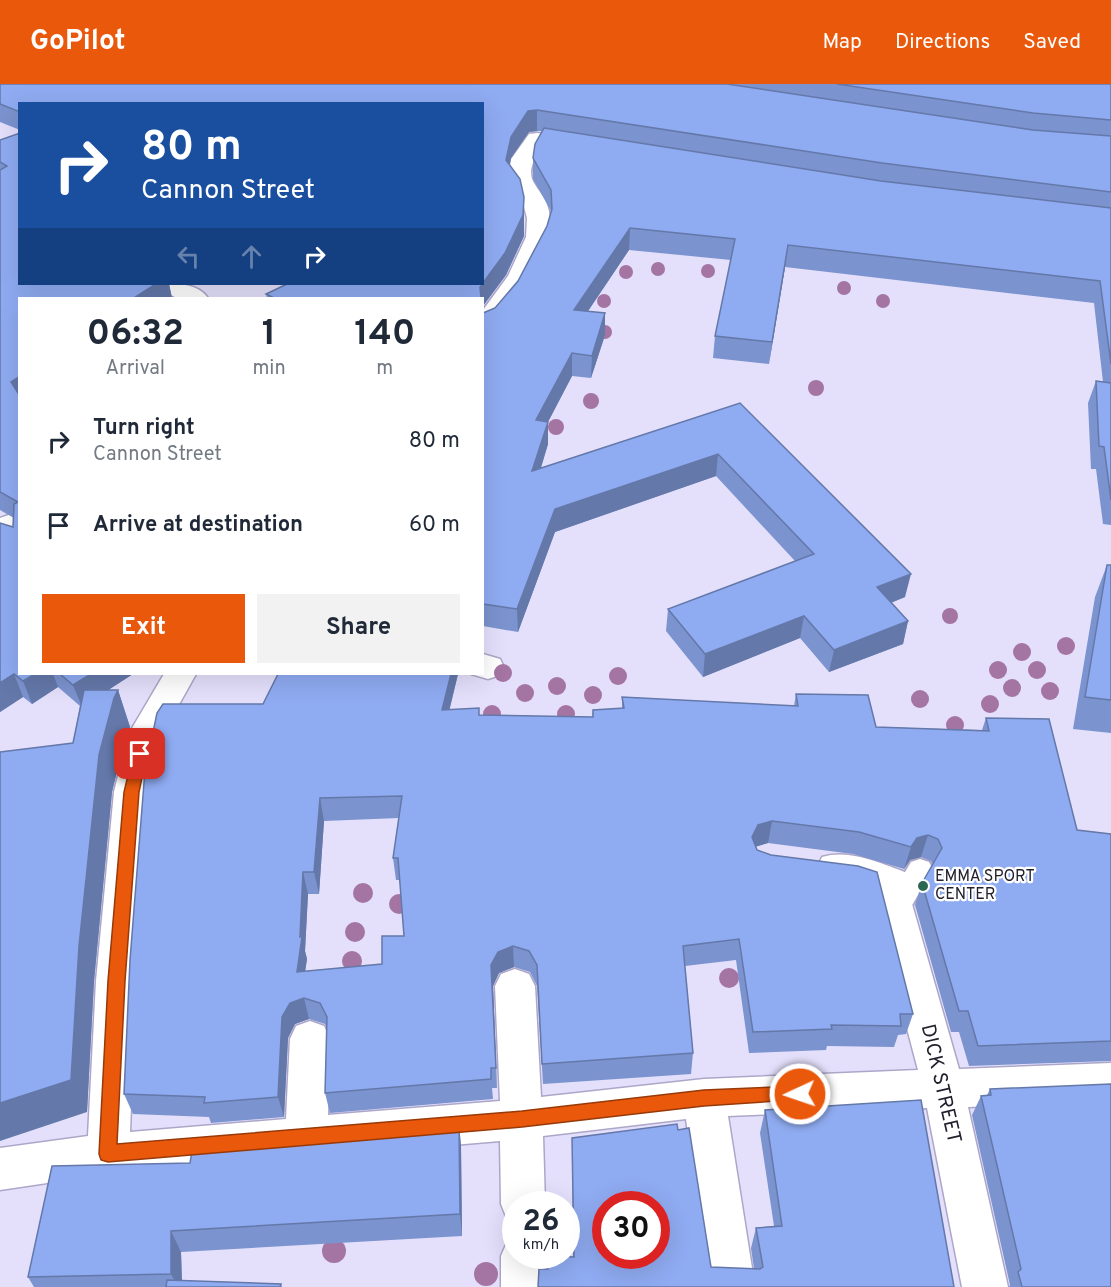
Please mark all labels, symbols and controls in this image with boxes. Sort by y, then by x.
text: GoPilot [30,24,125,60]
text: Map [822,29,862,56]
text: Directions [895,29,990,56]
text: Saved [1023,29,1081,56]
text: 80 m [141,122,242,175]
icon: right [42,126,120,204]
text: Cannon Street [141,174,315,208]
icon: left [172,240,205,273]
icon: ahead [235,240,268,273]
icon: right [298,240,331,273]
text: 06:32 [87,312,184,358]
text: 1 [262,312,276,358]
text: 140 [354,312,415,358]
text: Arrival [105,356,165,382]
text: min [252,356,286,382]
text: m [376,356,393,382]
text: Turn right [93,415,195,442]
icon: right [42,425,75,458]
text: 80 m [409,428,460,455]
text: Cannon Street [93,442,222,468]
icon: arrive [42,509,75,542]
text: Arrive at destination [93,512,303,539]
text: 60 m [409,512,460,539]
button: Exit [42,594,245,663]
button: Share [257,594,460,663]
pin [114,728,165,779]
icon: arrive [123,737,156,770]
place label: EMMA SPORT CENTER [935,867,1035,905]
marker: EMMA SPORT CENTER [916,879,930,893]
street label: DICK STREET [914,1022,966,1146]
position arrow [768,1062,832,1126]
speed limit sign: 30 [592,1191,670,1269]
text: 26 [523,1204,559,1241]
text: km/h [523,1236,559,1255]

